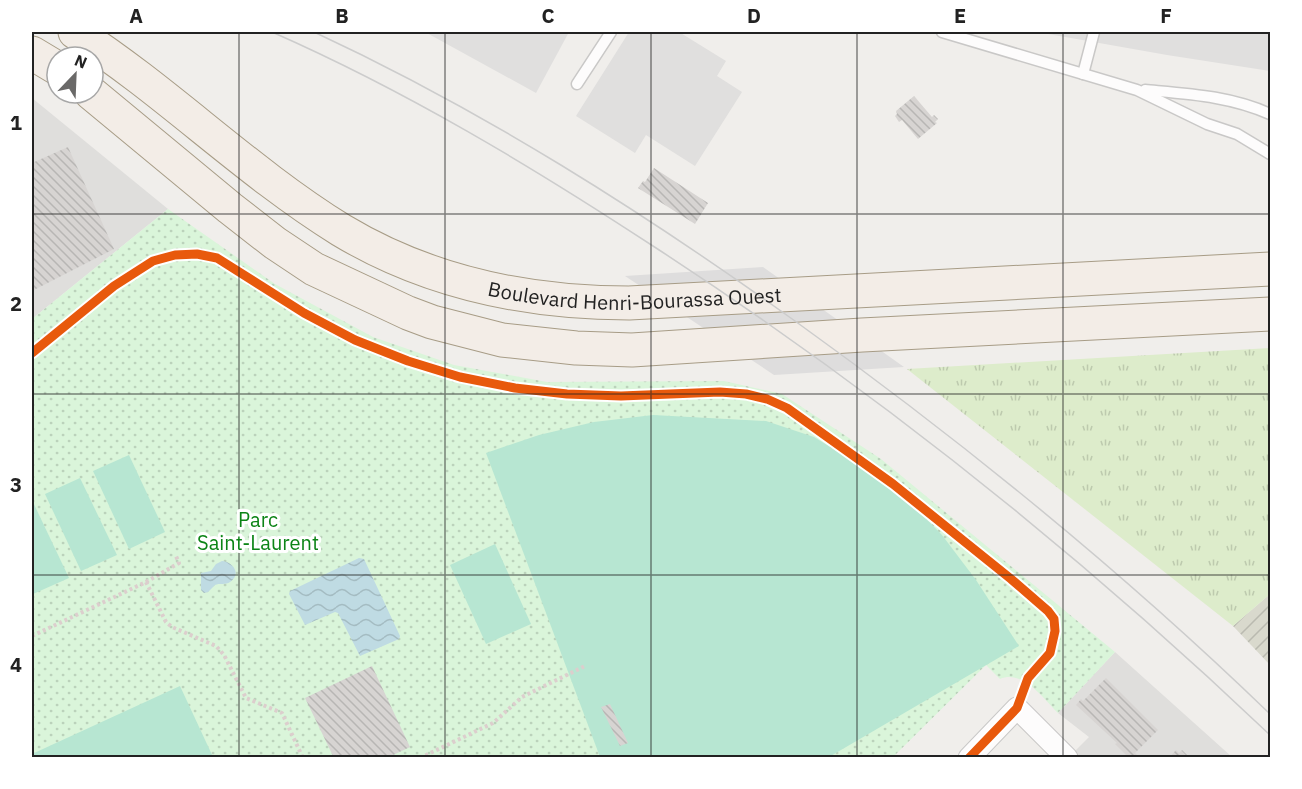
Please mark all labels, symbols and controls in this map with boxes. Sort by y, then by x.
text: A [129,2,143,29]
text: B [335,2,349,29]
text: C [541,2,555,29]
text: D [747,2,761,29]
text: E [954,2,966,29]
text: F [1160,2,1172,29]
north arrow [45,45,105,105]
text: N [72,50,90,73]
text: 1 [10,109,22,136]
street label: Boulevard Henri-Bourassa Ouest [486,275,782,316]
text: 2 [10,290,22,317]
text: 3 [10,471,22,498]
park label: Parc Saint-Laurent [197,506,319,556]
text: 4 [10,651,22,678]

